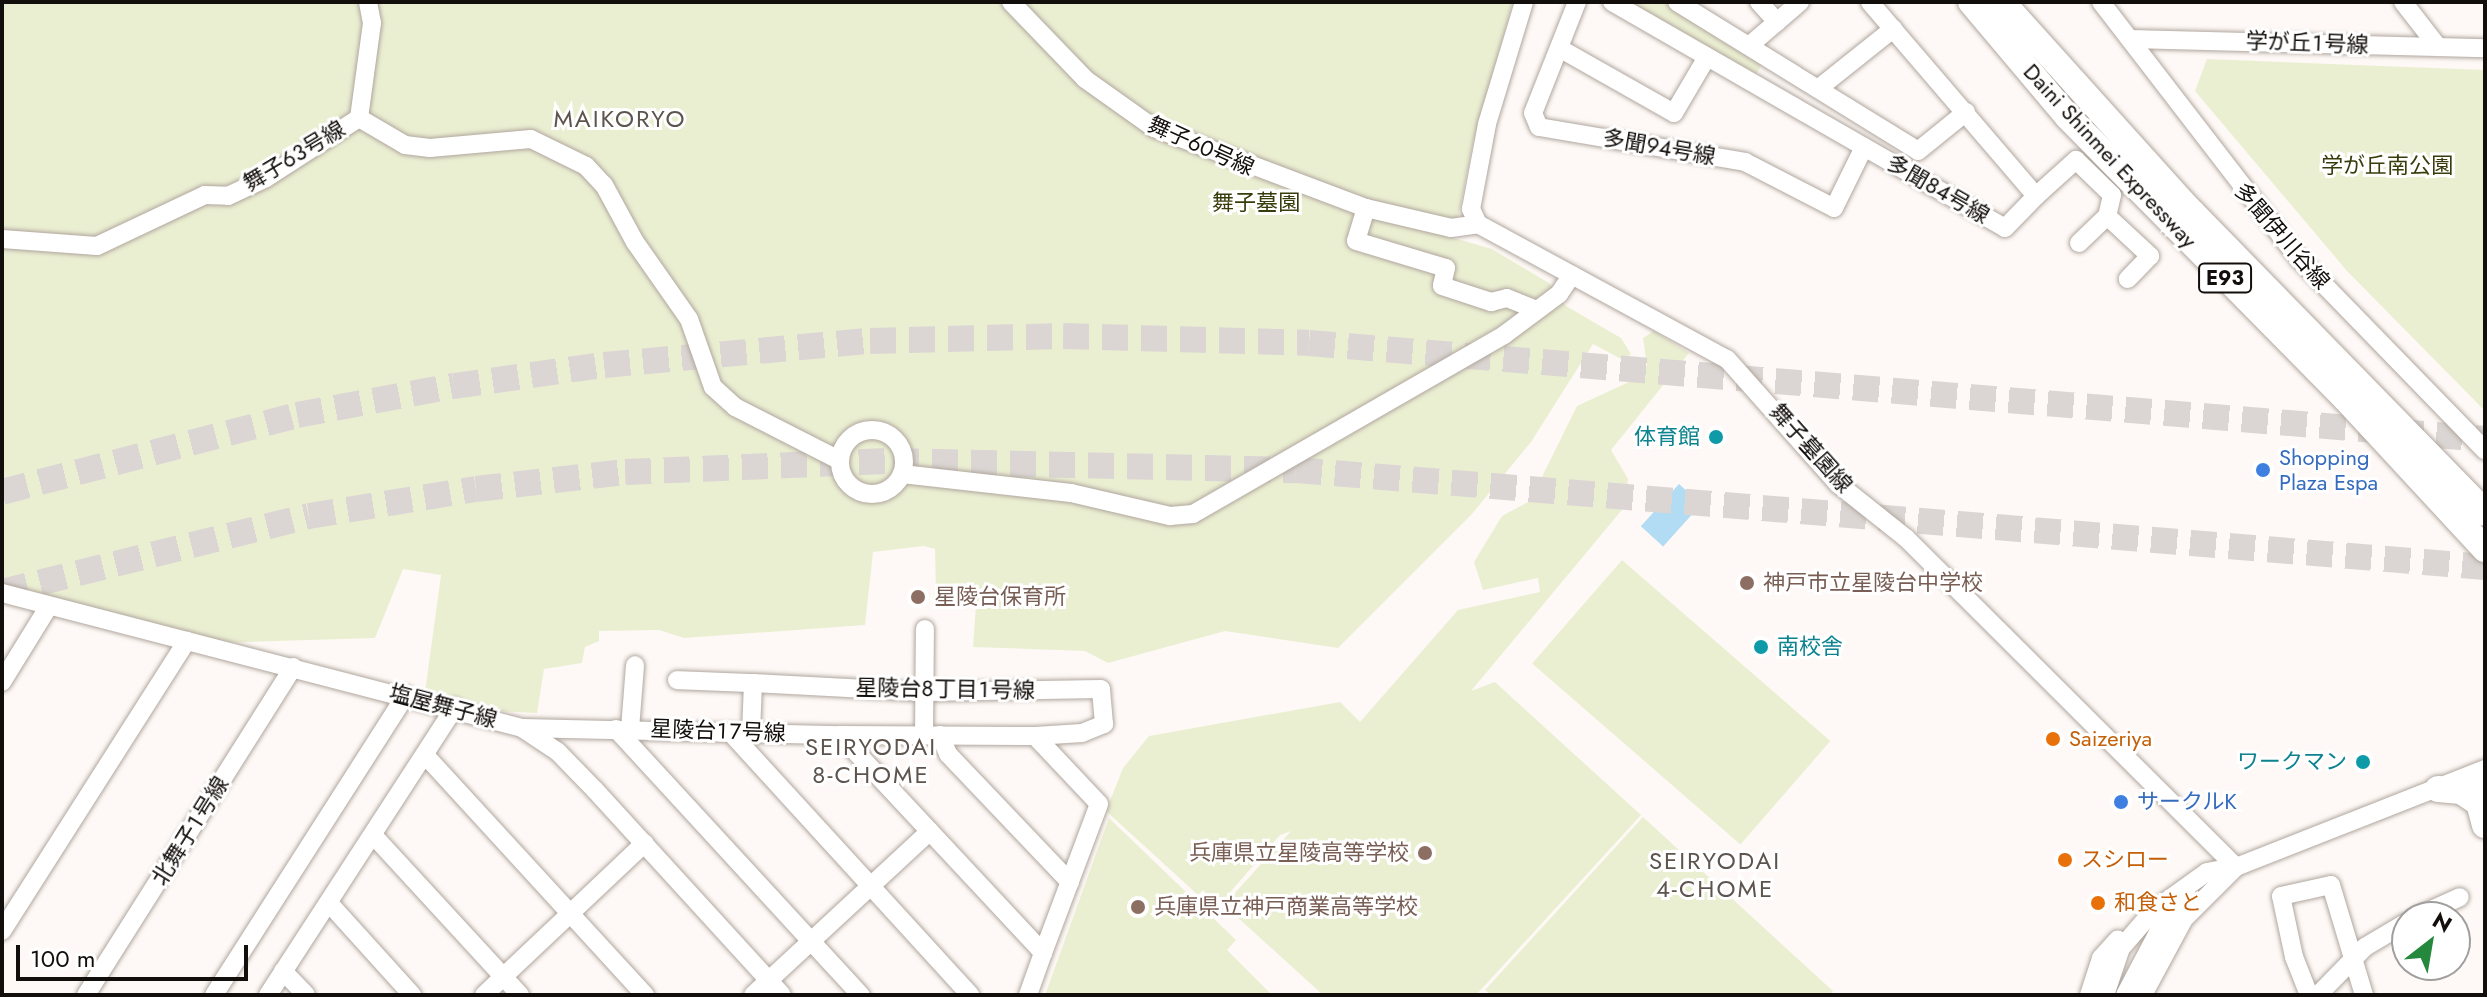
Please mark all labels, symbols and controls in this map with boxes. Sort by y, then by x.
street label: 学が丘１号線 [2245,28,2369,58]
street label: Daini Shinmei Expressway [2018,59,2202,253]
district label: MAIKORYO [553,105,687,133]
street label: 舞子６０号線 [1144,111,1258,181]
street label: 舞子６３号線 [239,115,349,197]
street label: 多聞９４号線 [1601,124,1717,170]
street label: 多聞８４号線 [1882,149,1994,229]
park label: 学が丘南公園 [2321,153,2453,179]
street label: 多聞伊川谷線 [2229,178,2335,294]
park label: 舞子墓園 [1212,190,1300,216]
road number: E93 [2197,262,2253,294]
street label: 舞子墓園線 [1764,398,1858,498]
place label: 体育館 [1634,424,1700,450]
marker: 体育館 [1707,428,1725,446]
place label: Shopping Plaza Espa [2279,444,2378,496]
marker: Shopping Plaza Espa [2254,461,2272,479]
place label: 神戸市立星陵台中学校 [1763,570,1983,596]
marker: 神戸市立星陵台中学校 [1738,574,1756,592]
place label: 星陵台保育所 [934,584,1066,610]
marker: 星陵台保育所 [909,588,927,606]
place label: 南校舎 [1777,634,1843,660]
marker: 南校舎 [1752,638,1770,656]
street label: 星陵台８丁目１号線 [855,674,1035,704]
street label: 塩屋舞子線 [386,679,500,733]
street label: 星陵台１７号線 [650,715,786,747]
place label: Saizeriya [2069,726,2152,752]
marker: Saizeriya [2044,730,2062,748]
district label: SEIRYODAI 8-CHOME [805,733,937,789]
place label: ワークマン [2237,749,2347,775]
marker: ワークマン [2354,753,2372,771]
street label: 北舞子１号線 [146,772,234,890]
place label: サークルK [2137,789,2237,815]
marker: サークルK [2112,793,2130,811]
place label: 兵庫県立星陵高等学校 [1189,840,1409,866]
marker: 兵庫県立星陵高等学校 [1416,844,1434,862]
district label: SEIRYODAI 4-CHOME [1649,847,1781,903]
place label: スシロー [2081,847,2169,873]
marker: スシロー [2056,851,2074,869]
place label: 和食さと [2114,890,2202,916]
place label: 兵庫県立神戸商業高等学校 [1154,894,1418,920]
marker: 和食さと [2089,894,2107,912]
marker: 兵庫県立神戸商業高等学校 [1129,898,1147,916]
north arrow [2391,901,2471,981]
text: N [2427,904,2458,940]
scale bar [20,929,252,979]
text: 100 m [30,941,96,976]

